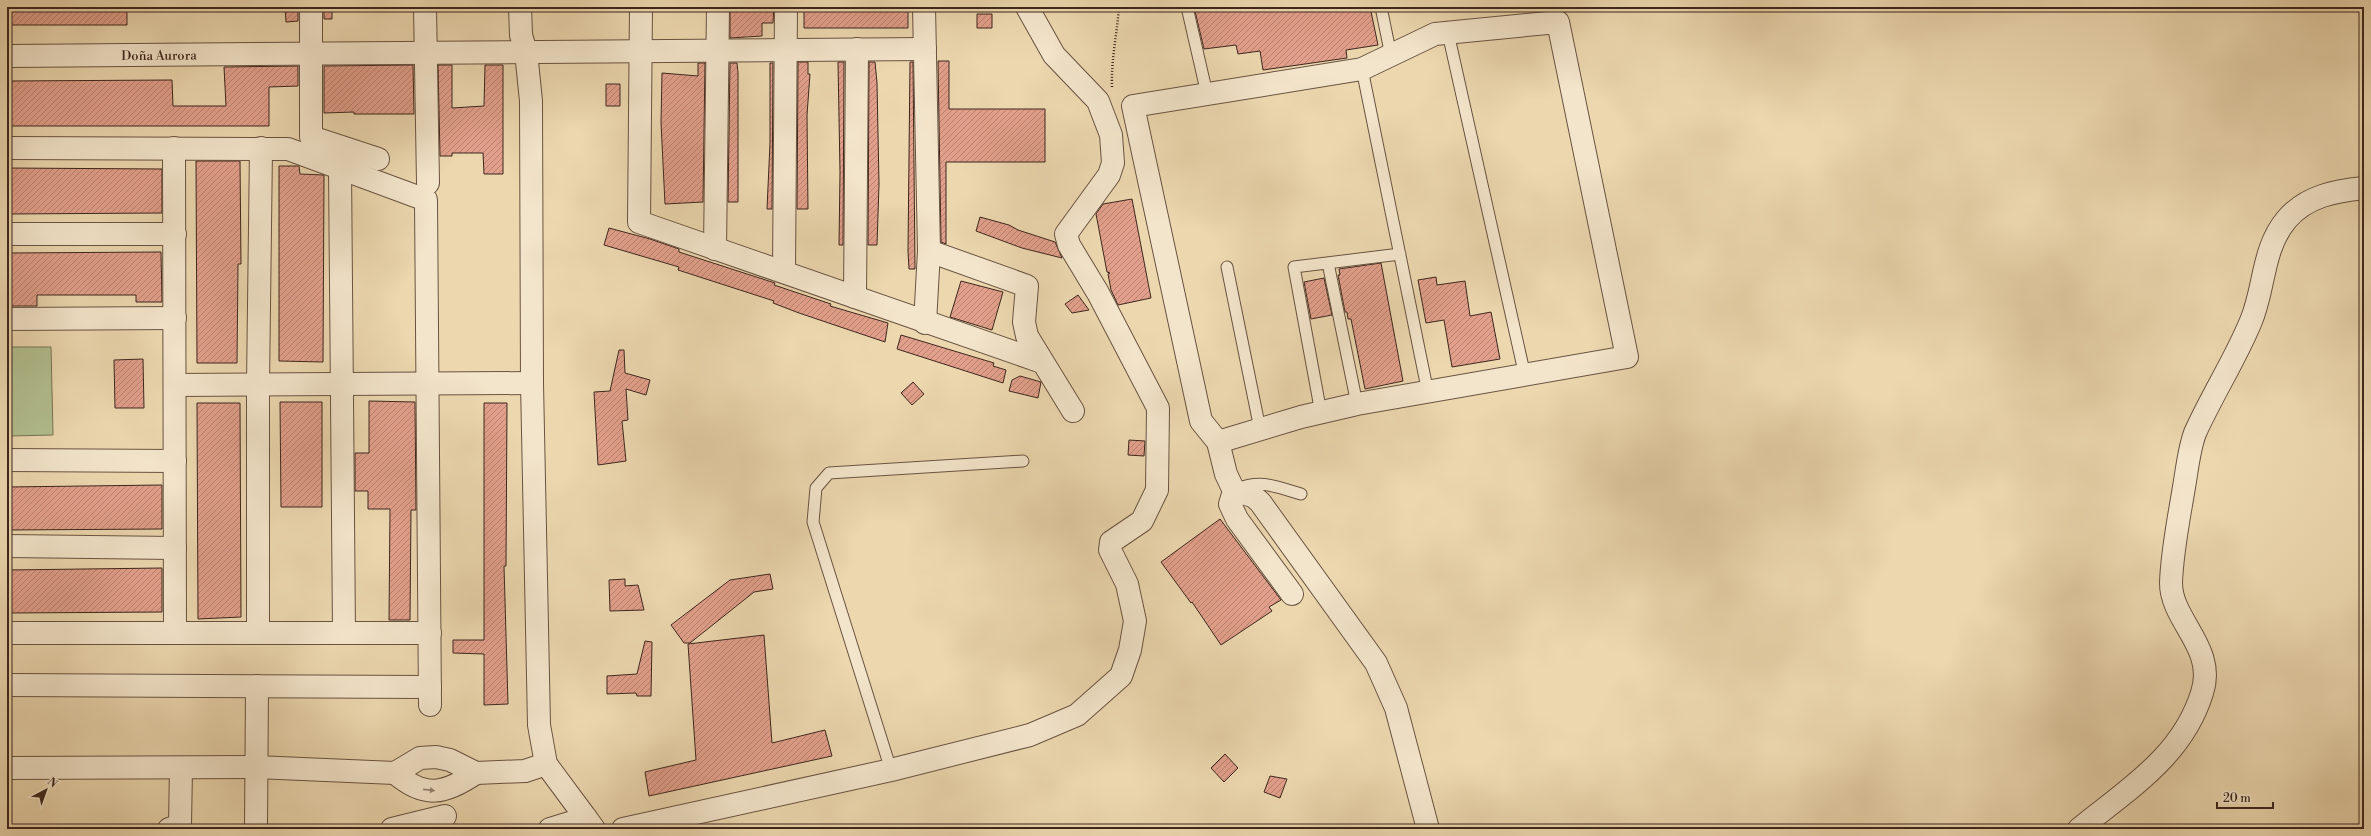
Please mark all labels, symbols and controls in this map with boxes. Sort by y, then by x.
street label: Doña Aurora [121,48,197,64]
north arrow [26,770,66,810]
text: N [44,775,60,792]
scale bar [2217,784,2273,810]
one-way arrow [423,786,435,793]
text: 20 m [2223,791,2251,806]

